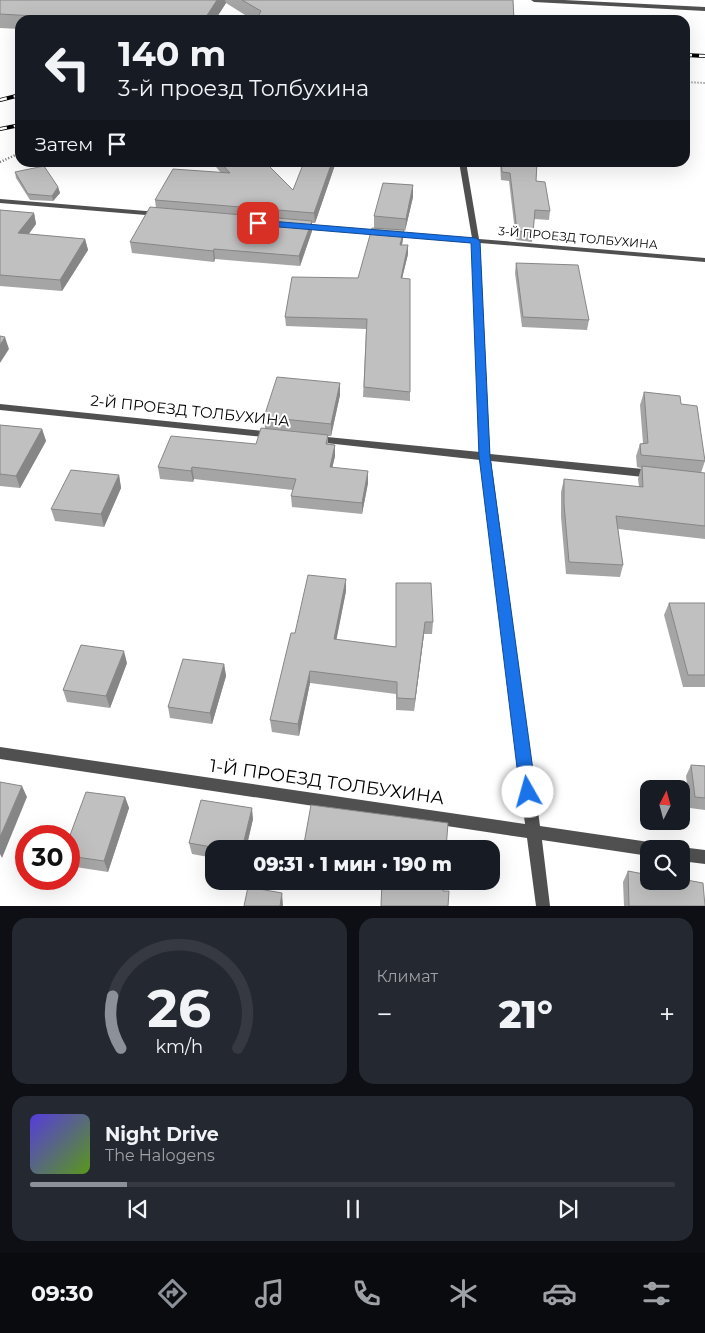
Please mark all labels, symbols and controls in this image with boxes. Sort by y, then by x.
text: 140 m [118,32,226,75]
icon: left [35,35,100,100]
text: 3-й проезд Толбухина [118,75,369,102]
icon: arrive [103,130,131,158]
text: Затем [35,133,93,156]
pin [237,202,279,244]
icon: arrive [244,209,272,237]
street label: 3-Й ПРОЕЗД ТОЛБУХИНА [498,223,659,252]
street label: 2-Й ПРОЕЗД ТОЛБУХИНА [90,391,291,430]
street label: 1-Й ПРОЕЗД ТОЛБУХИНА [208,755,446,809]
position arrow [501,765,553,817]
north arrow [640,780,690,830]
map controls [640,780,690,890]
speed limit sign: 30 [15,825,80,890]
button: search [640,840,690,890]
text: 09:31 · 1 мин · 190 m [253,853,452,876]
text: Климат [377,967,438,986]
text: 26 [147,977,211,1040]
text: 21° [499,991,553,1038]
text: − [377,997,393,1031]
text: + [659,997,675,1031]
text: km/h [155,1036,203,1057]
text: Night Drive [105,1123,219,1146]
text: The Halogens [105,1146,215,1165]
icon: previous [124,1195,152,1223]
icon: pause [339,1195,367,1223]
icon: next [554,1195,582,1223]
icon: directions [155,1276,190,1311]
icon: music [252,1276,287,1311]
icon: phone [349,1276,384,1311]
icon: climate [446,1276,481,1311]
icon: car [542,1276,577,1311]
icon: filters [639,1276,674,1311]
text: 09:30 [31,1280,94,1307]

